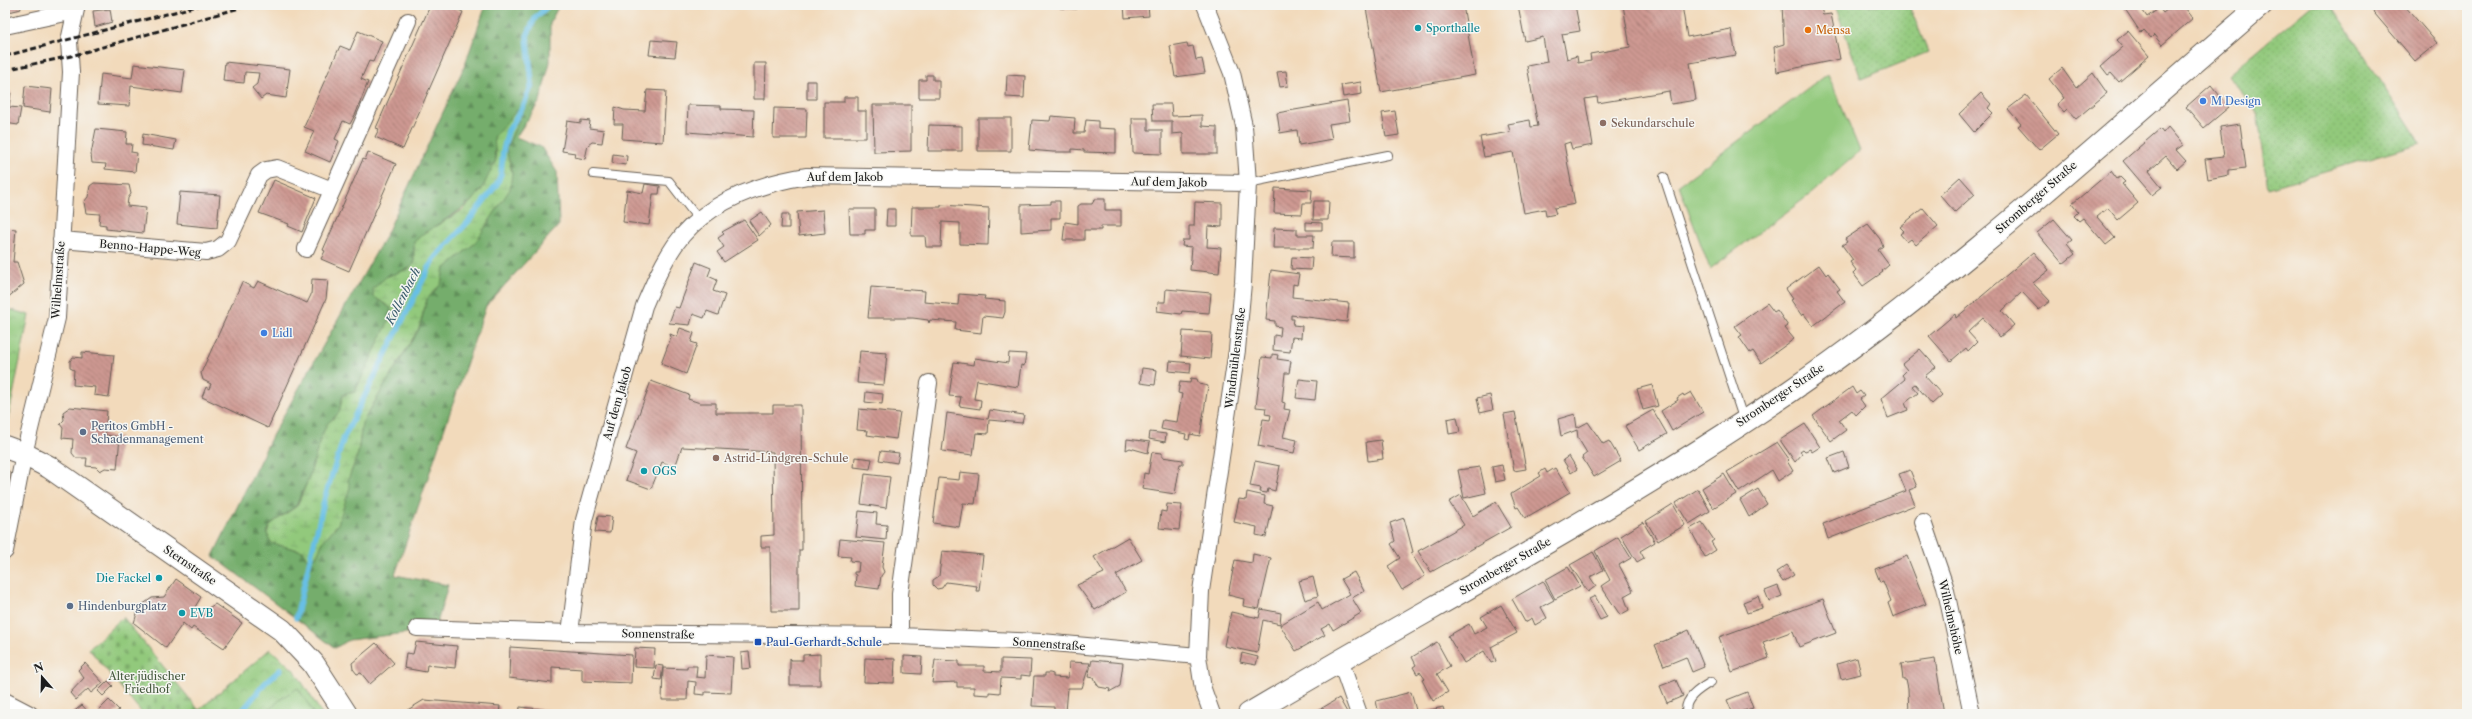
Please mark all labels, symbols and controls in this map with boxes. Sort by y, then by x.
place label: Sporthalle [1426,21,1480,35]
marker: Sporthalle [1413,23,1423,33]
place label: Mensa [1816,23,1851,37]
marker: Mensa [1803,25,1813,35]
place label: M Design [2211,94,2261,108]
marker: M Design [2198,96,2208,106]
place label: Sekundarschule [1611,116,1695,130]
marker: Sekundarschule [1598,118,1608,128]
street label: Stromberger Straße [1992,158,2080,236]
street label: Auf dem Jakob [806,170,884,184]
street label: Auf dem Jakob [1130,174,1208,190]
street label: Benno-Happe-Weg [99,237,201,259]
street label: Wilhelmstraße [48,241,68,320]
water label: Kollenbach [381,265,423,327]
street label: Windmühlenstraße [1222,307,1248,410]
place label: Lidl [272,326,293,340]
marker: Lidl [259,328,269,338]
street label: Stromberger Straße [1733,360,1827,430]
street label: Auf dem Jakob [599,364,634,443]
place label: Peritos GmbH - Schadenmanagement [91,419,204,446]
marker: Peritos GmbH - Schadenmanagement [78,427,88,437]
place label: Astrid-Lindgren-Schule [723,451,848,465]
marker: Astrid-Lindgren-Schule [711,453,721,463]
place label: OGS [652,464,677,478]
marker: OGS [639,466,649,476]
street label: Stromberger Straße [1457,534,1553,598]
street label: Sternstraße [161,542,219,588]
place label: Die Fackel [96,571,152,585]
marker: Die Fackel [154,573,164,583]
street label: Wilhelmshöhe [1935,577,1966,656]
place label: Hindenburgplatz [78,599,167,613]
marker: Hindenburgplatz [65,601,75,611]
place label: EVB [190,606,214,620]
marker: EVB [177,608,187,618]
street label: Sonnenstraße [621,626,695,642]
street label: Sonnenstraße [1012,634,1086,654]
place label: Paul-Gerhardt-Schule [766,635,882,649]
marker: Paul-Gerhardt-Schule [753,637,763,647]
north arrow [22,657,62,697]
text: N [32,659,46,676]
park label: Alter jüdischer Friedhof [108,669,186,696]

